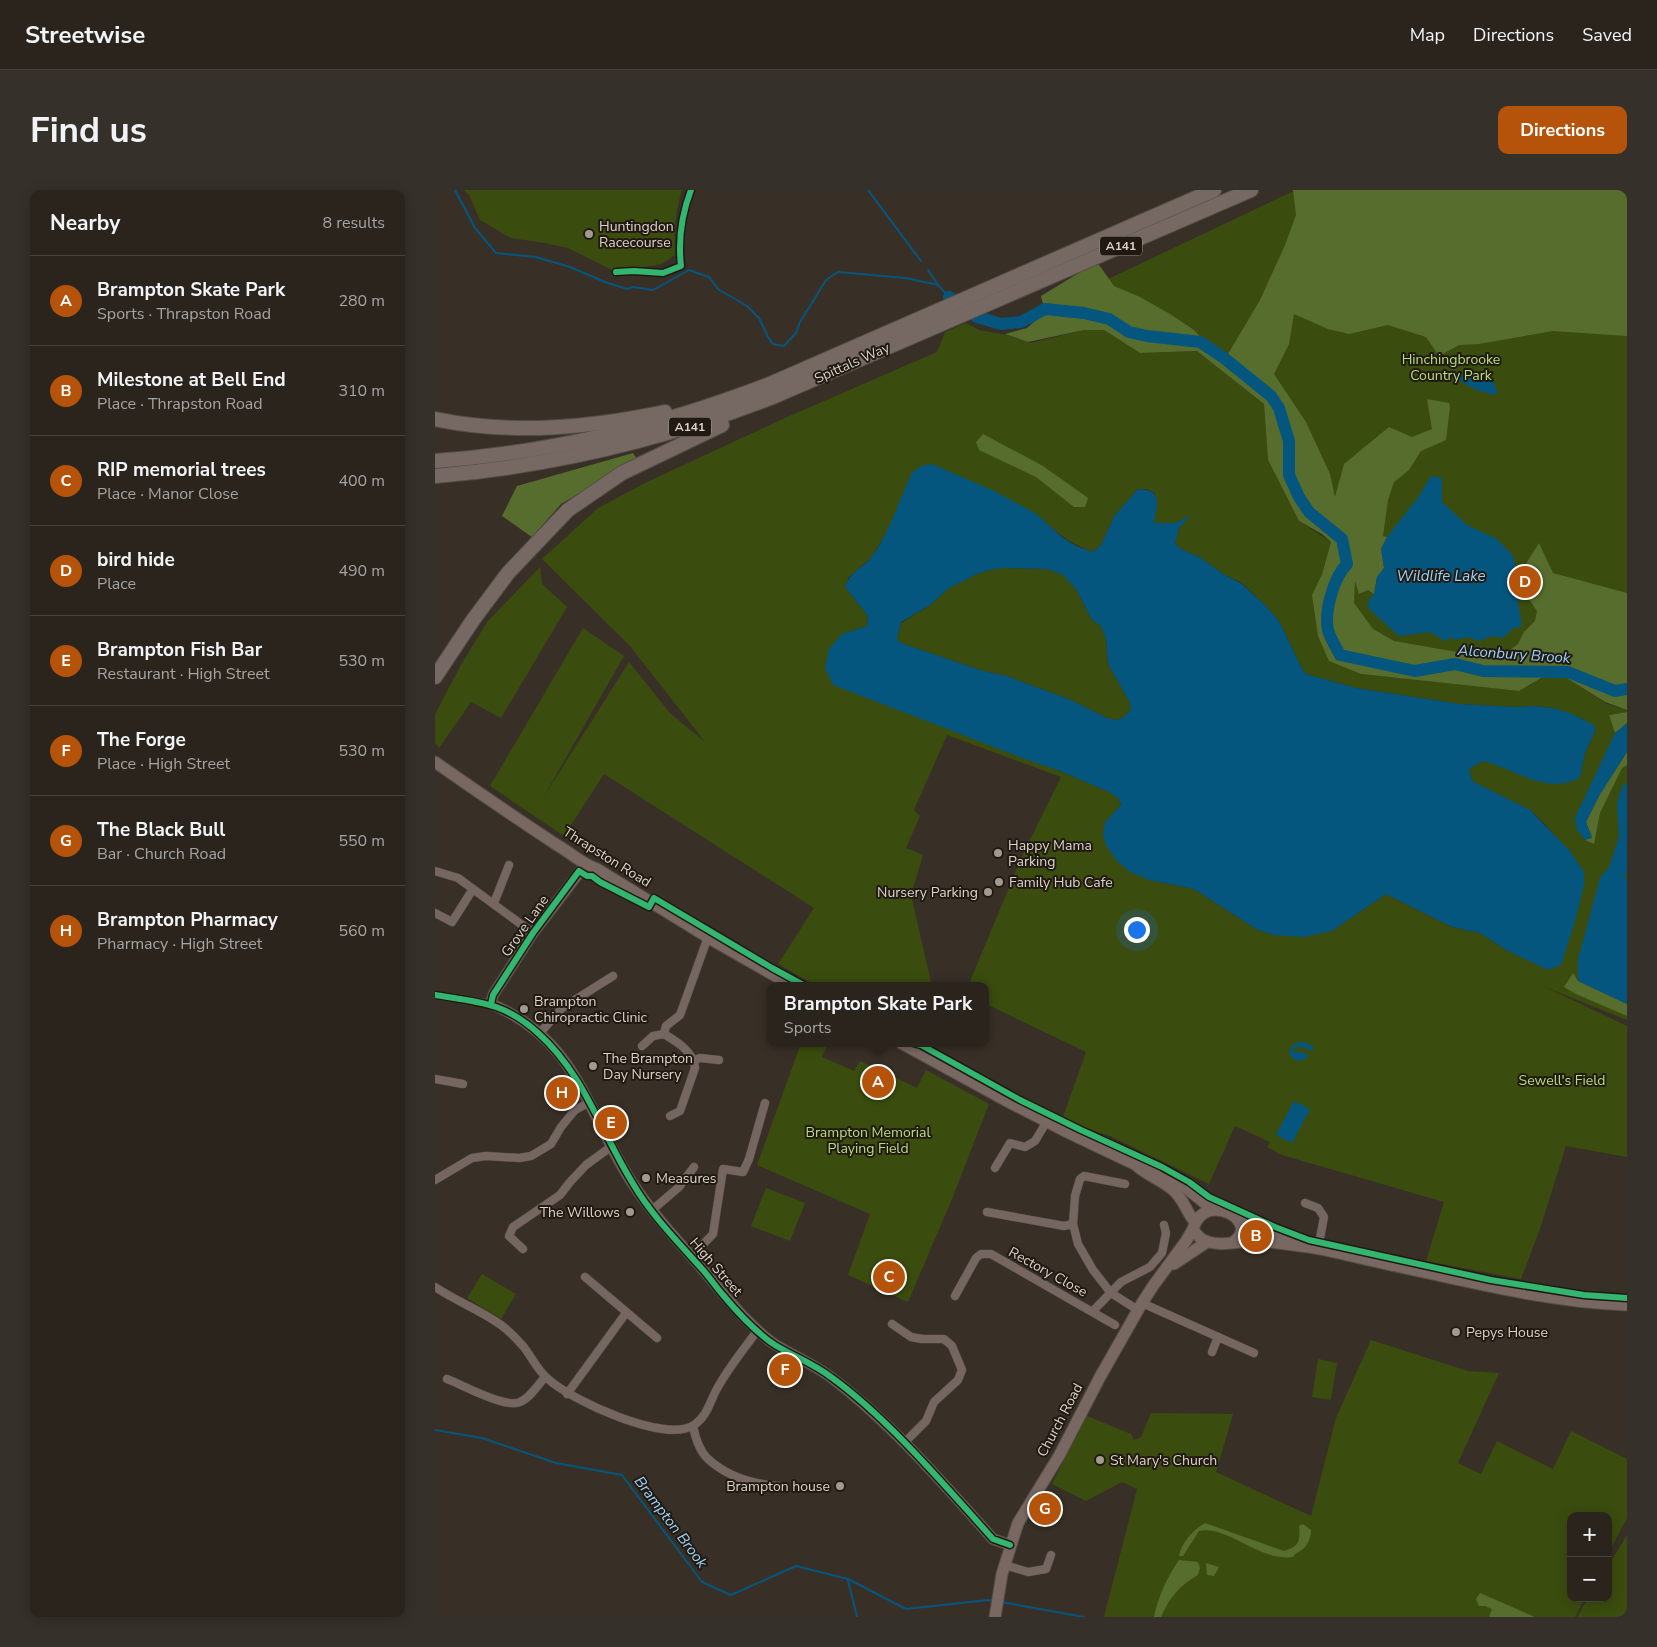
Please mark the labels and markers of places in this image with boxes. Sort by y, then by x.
place label: Huntingdon Racecourse [599,217,674,252]
marker: Huntingdon Racecourse [583,228,595,240]
pin: D [1509,563,1541,601]
place label: Happy Mama Parking [1008,836,1092,871]
marker: Happy Mama Parking [992,847,1004,859]
place label: Family Hub Cafe [1009,873,1113,892]
marker: Family Hub Cafe [993,876,1005,888]
place label: Nursery Parking [877,883,978,902]
marker: Nursery Parking [982,886,994,898]
place label: Brampton Chiropractic Clinic [534,992,648,1027]
marker: Brampton Chiropractic Clinic [518,1003,530,1015]
place label: The Brampton Day Nursery [603,1049,693,1084]
marker: The Brampton Day Nursery [587,1060,599,1072]
pin: A [862,1063,894,1101]
pin: H [546,1074,578,1112]
pin: E [595,1104,627,1142]
place label: Measures [656,1169,717,1188]
marker: Measures [640,1172,652,1184]
place label: The Willows [540,1203,620,1222]
marker: The Willows [624,1206,636,1218]
pin: B [1240,1217,1272,1255]
pin: C [873,1258,905,1296]
place label: Pepys House [1466,1323,1548,1342]
marker: Pepys House [1450,1326,1462,1338]
pin: F [769,1351,801,1389]
place label: St Mary's Church [1110,1451,1217,1470]
marker: St Mary's Church [1094,1454,1106,1466]
place label: Brampton house [726,1477,830,1496]
marker: Brampton house [834,1480,846,1492]
pin: G [1029,1490,1061,1528]

